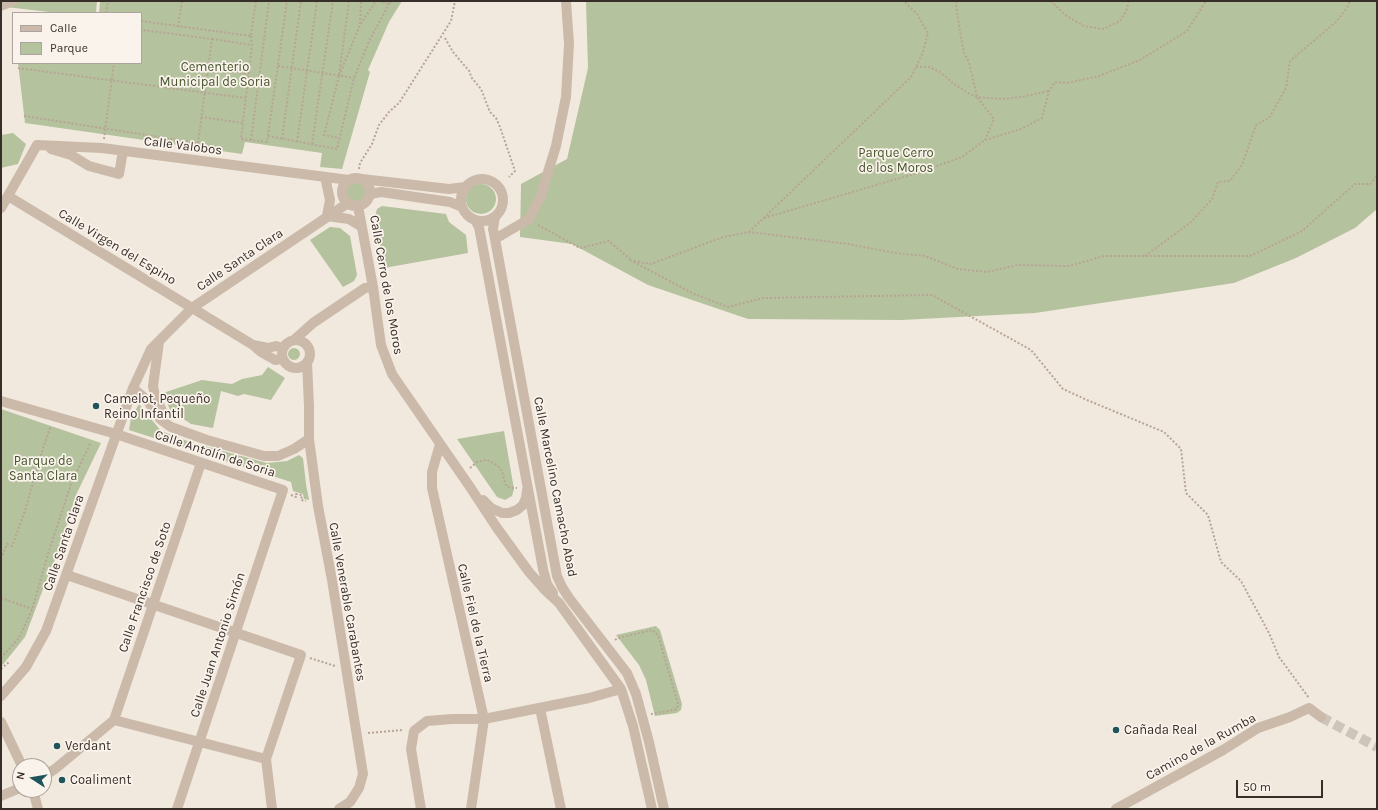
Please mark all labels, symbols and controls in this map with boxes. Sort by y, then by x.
legend [12,12,142,64]
text: Calle [50,21,77,35]
text: Parque [50,41,88,55]
park label: Cementerio Municipal de Soria [160,59,270,90]
street label: Calle Valobos [143,133,223,159]
park label: Parque Cerro de los Moros [858,145,934,176]
street label: Calle Virgen del Espino [55,206,179,288]
street label: Calle Cerro de los Moros [366,214,406,356]
street label: Calle Santa Clara [194,225,286,295]
place label: Camelot, Pequeño Reino Infantil [104,391,210,422]
street label: Calle Marcelino Camacho Abad [530,396,580,578]
marker: Camelot, Pequeño Reino Infantil [91,401,101,411]
street label: Calle Antolín de Soria [153,427,277,481]
park label: Parque de Santa Clara [9,453,77,484]
street label: Calle Santa Clara [40,493,88,593]
street label: Calle Francisco de Soto [115,519,175,655]
street label: Calle Venerable Carabantes [325,521,369,683]
street label: Calle Fiel de la Tierra [454,562,496,684]
street label: Calle Juan Antonio Simón [187,571,249,719]
street label: Camino de la Rumba [1143,710,1259,784]
place label: Cañada Real [1124,722,1198,738]
marker: Cañada Real [1111,725,1121,735]
place label: Verdant [65,738,111,754]
marker: Verdant [52,741,62,751]
north arrow [12,758,52,798]
text: N [14,770,28,781]
place label: Coaliment [70,772,131,788]
scale bar [1238,772,1325,798]
marker: Coaliment [57,775,67,785]
text: 50 m [1243,780,1271,794]

